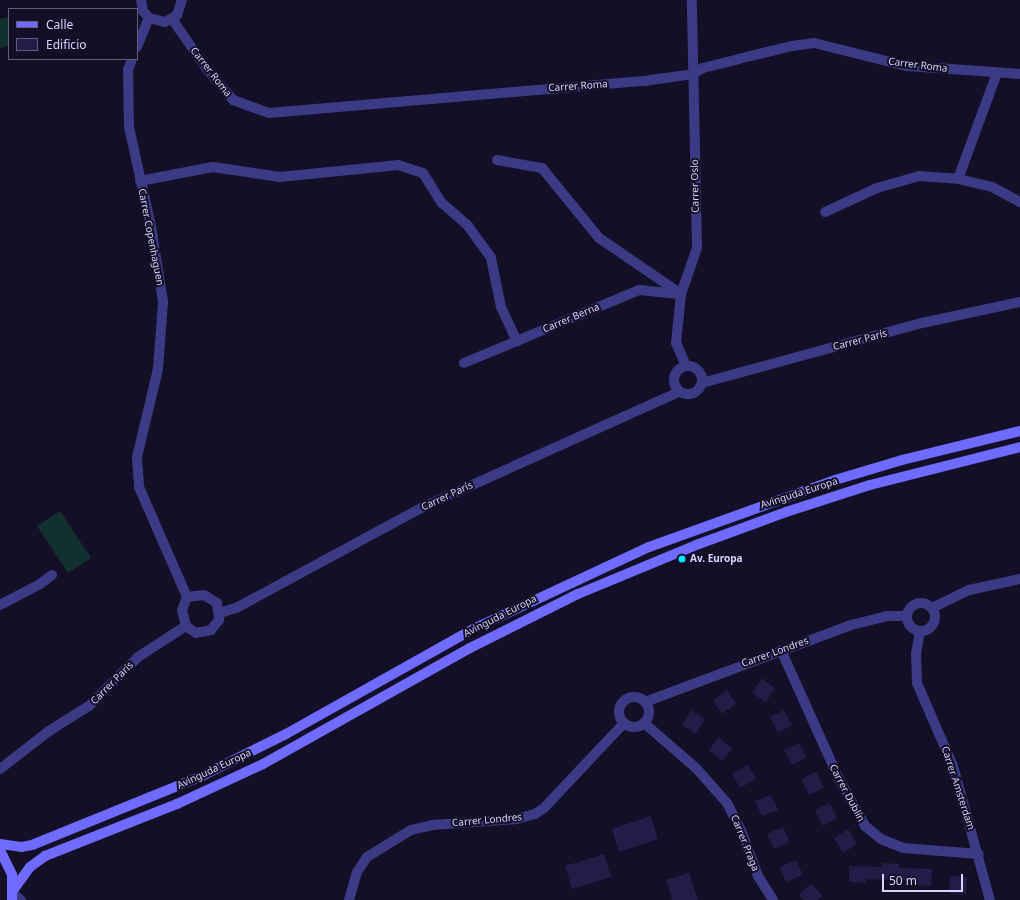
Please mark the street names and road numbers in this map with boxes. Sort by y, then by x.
street label: Carrer Roma [188,45,234,99]
street label: Carrer Roma [888,55,948,75]
street label: Carrer Roma [548,78,608,94]
street label: Carrer Oslo [689,159,701,213]
street label: Carrer Copenhaguen [136,187,166,287]
street label: Carrer Berna [541,301,601,335]
street label: Carrer París [832,327,888,353]
street label: Avinguda Europa [759,475,839,511]
street label: Carrer París [419,479,475,513]
street label: Avinguda Europa [461,592,539,640]
street label: Carrer Londres [740,634,810,670]
street label: Carrer París [88,659,136,707]
street label: Carrer Amsterdam [939,745,977,831]
street label: Avinguda Europa [175,747,253,791]
street label: Carrer Dublín [827,762,867,824]
street label: Carrer Londres [451,811,523,829]
street label: Carrer Praga [728,813,762,873]

